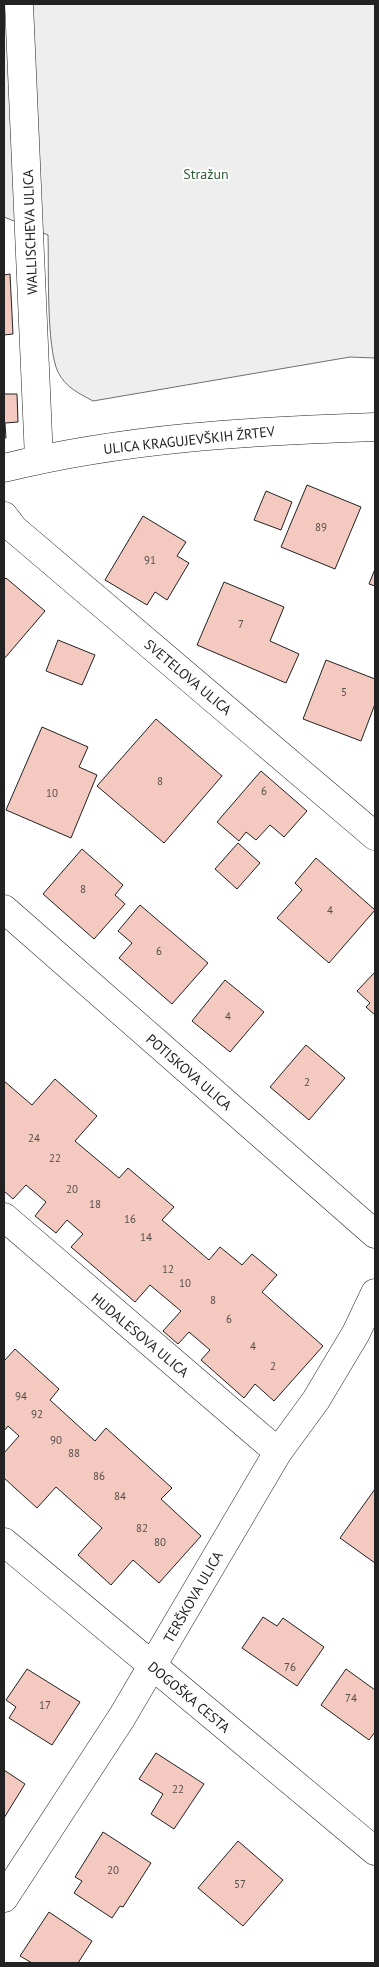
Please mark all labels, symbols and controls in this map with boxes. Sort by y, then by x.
park label: Stražun [183,165,229,183]
street label: WALLISCHEVA ULICA [19,168,41,295]
street label: ULICA KRAGUJEVŠKIH ŽRTEV [102,422,276,458]
house number: 89 [315,520,327,534]
house number: 91 [144,553,156,567]
house number: 7 [238,617,244,631]
street label: SVETELOVA ULICA [141,635,236,719]
house number: 5 [341,685,347,699]
house number: 8 [157,774,163,788]
house number: 6 [261,784,267,798]
house number: 10 [46,786,58,800]
house number: 8 [80,882,86,896]
house number: 4 [327,903,333,917]
house number: 6 [156,944,162,958]
house number: 4 [225,1009,231,1023]
street label: POTISKOVA ULICA [142,1030,236,1115]
house number: 2 [304,1075,310,1089]
house number: 24 [28,1131,40,1145]
house number: 22 [49,1151,61,1165]
house number: 20 [66,1182,78,1196]
house number: 18 [89,1197,101,1211]
house number: 16 [124,1212,136,1226]
house number: 14 [140,1230,152,1244]
house number: 12 [162,1262,174,1276]
house number: 10 [179,1276,191,1290]
street label: HUDALESOVA ULICA [88,1289,193,1382]
house number: 8 [210,1293,216,1307]
house number: 6 [226,1312,232,1326]
house number: 4 [250,1339,256,1353]
house number: 2 [270,1359,276,1373]
house number: 94 [15,1389,27,1403]
house number: 92 [31,1407,43,1421]
house number: 90 [50,1433,62,1447]
house number: 88 [68,1446,80,1460]
house number: 86 [93,1469,105,1483]
house number: 84 [114,1489,126,1503]
house number: 82 [136,1521,148,1535]
house number: 80 [154,1535,166,1549]
street label: TERŠKOVA ULICA [159,1547,227,1646]
street label: DOGOŠKA CESTA [144,1657,234,1737]
house number: 76 [284,1660,296,1674]
house number: 74 [345,1691,357,1705]
house number: 17 [39,1698,51,1712]
house number: 22 [172,1782,184,1796]
house number: 20 [107,1863,119,1877]
house number: 57 [234,1877,246,1891]

